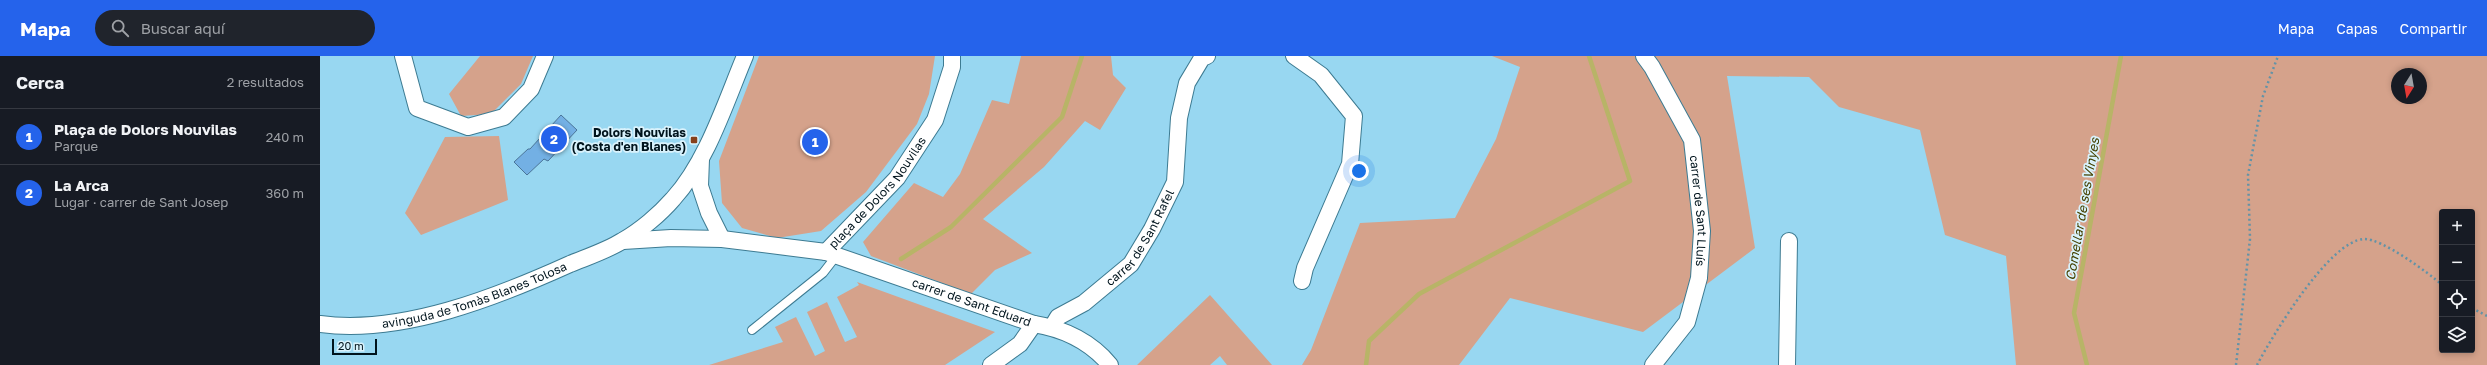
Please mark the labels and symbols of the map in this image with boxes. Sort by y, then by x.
north arrow [2391,68,2427,104]
pin: 2 [541,124,567,154]
place label: Dolors Nouvilas (Costa d'en Blanes) [572,125,686,154]
pin: 1 [802,127,828,157]
street label: plaça de Dolors Nouvilas [825,134,929,251]
marker: Dolors Nouvilas (Costa d'en Blanes) [689,135,699,145]
water label: Comellar de ses Vinyes [2062,135,2103,281]
street label: carrer de Sant Lluís [1687,154,1710,267]
your location [1349,161,1369,181]
street label: carrer de Sant Rafel [1103,187,1177,289]
street label: avinguda de Tomàs Blanes Tolosa [381,258,569,331]
street label: carrer de Sant Eduard [910,274,1033,329]
scale bar [332,337,377,356]

